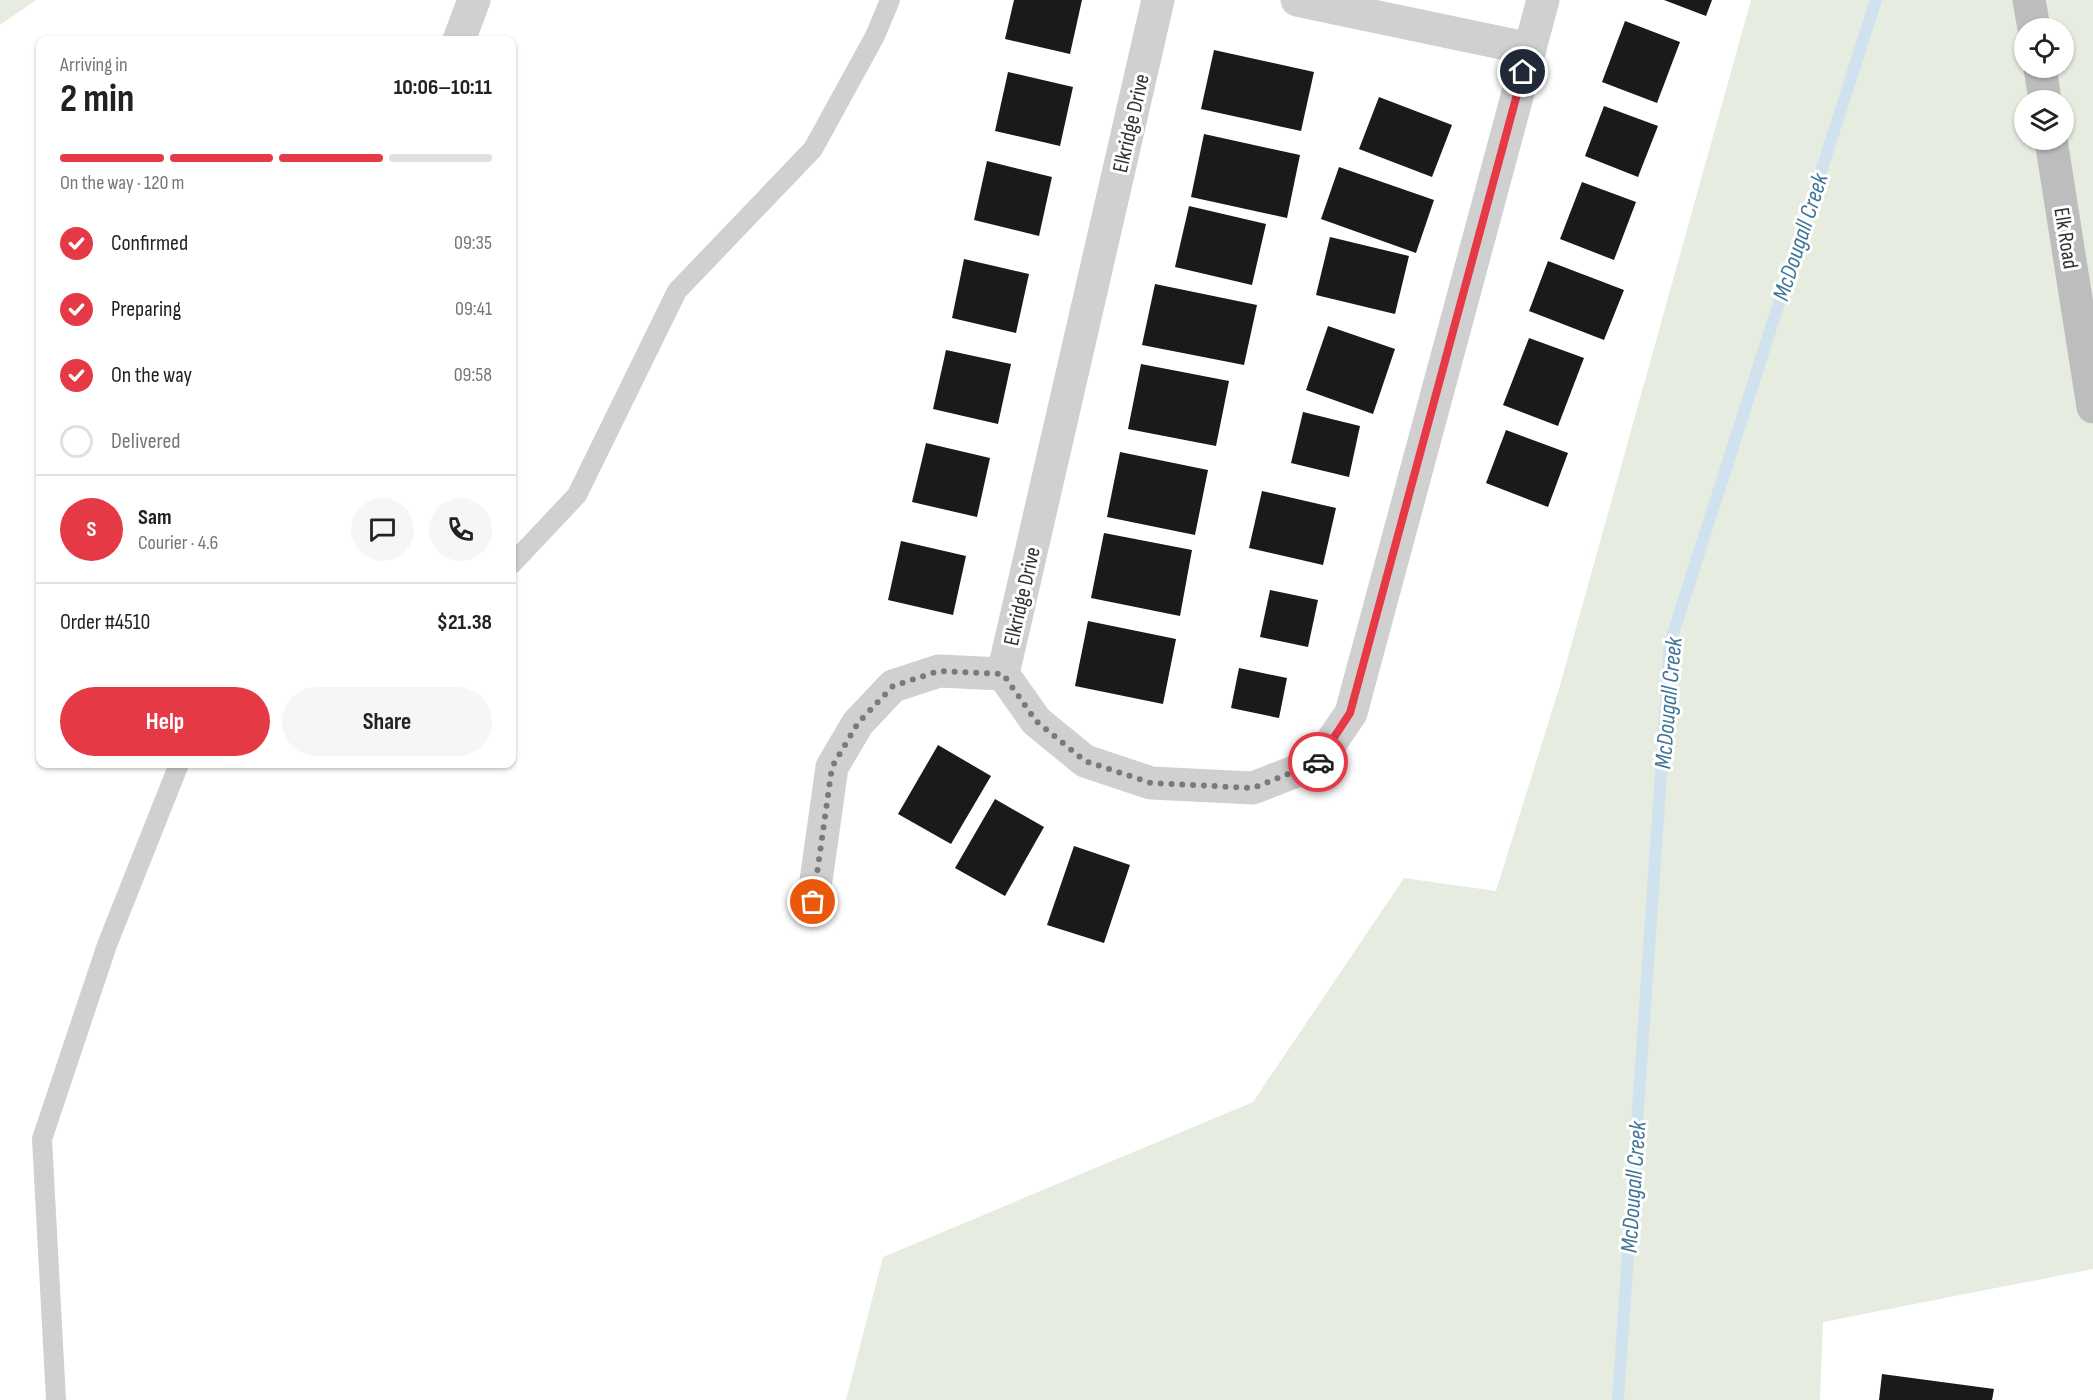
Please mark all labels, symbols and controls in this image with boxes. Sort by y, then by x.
map controls [2014,18,2074,150]
button: locate [2014,18,2074,78]
pin [1497,46,1548,97]
text: Arriving in [60,53,128,77]
icon: home [1506,55,1539,88]
street label: Elkridge Drive [1107,71,1156,175]
text: 10:06–10:11 [394,74,492,101]
text: 2 min [60,76,134,123]
button: layers [2014,90,2074,150]
water label: McDougall Creek [1766,169,1835,304]
text: On the way · 120 m [60,171,184,195]
street label: Elk Road [2047,206,2084,271]
icon: check [60,227,93,260]
text: Confirmed [111,230,188,257]
text: 09:35 [454,231,492,255]
icon: check [60,293,93,326]
text: Preparing [111,296,181,323]
text: 09:41 [455,297,492,321]
icon: check [60,359,93,392]
text: On the way [111,362,192,389]
text: 09:58 [454,363,492,387]
text: Delivered [111,428,180,455]
button: chat [351,498,414,561]
button: phone [429,498,492,561]
text: Sam [138,504,172,531]
text: S [87,516,96,543]
text: Courier · 4.6 [138,531,218,555]
street label: Elkridge Drive [998,544,1047,648]
text: Order #4510 [60,609,150,636]
text: $21.38 [437,609,492,636]
water label: McDougall Creek [1648,635,1689,770]
button: Help [60,687,270,756]
button: Share [282,687,492,756]
courier [1288,732,1348,792]
icon: car [1302,746,1335,779]
pin [787,876,838,927]
icon: bag [796,885,829,918]
water label: McDougall Creek [1614,1119,1653,1254]

